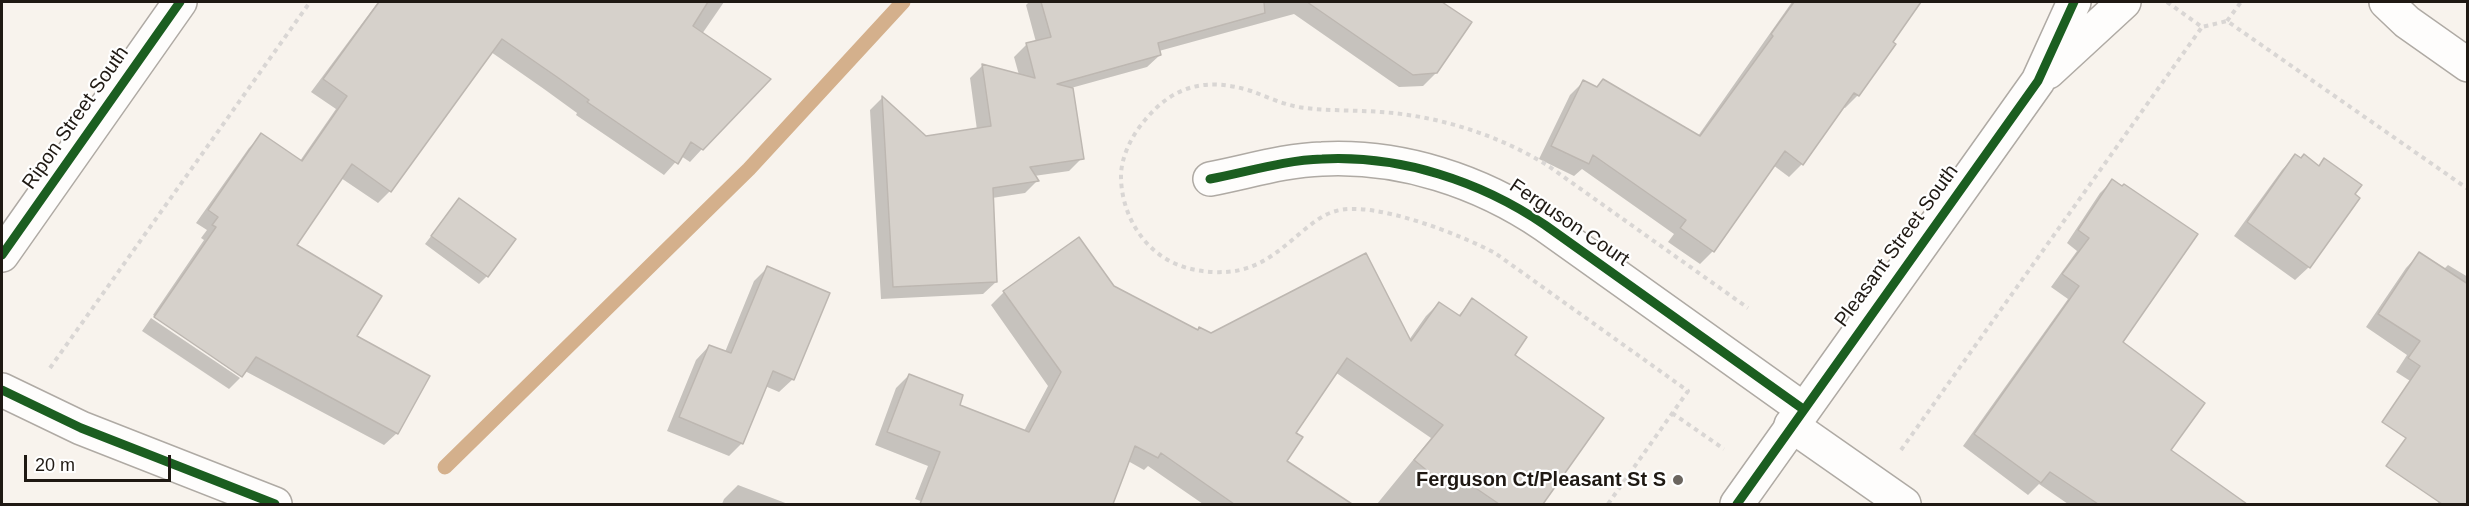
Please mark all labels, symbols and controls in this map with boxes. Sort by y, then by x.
street label: Ripon Street South [18,42,134,194]
street label: Pleasant Street South [1830,160,1964,332]
street label: Ferguson Court [1505,174,1633,272]
scale bar [27,443,174,481]
text: 20 m [35,455,75,475]
place label: Ferguson Ct/Pleasant St S [1416,468,1666,492]
marker: Ferguson Ct/Pleasant St S [1671,473,1685,487]

